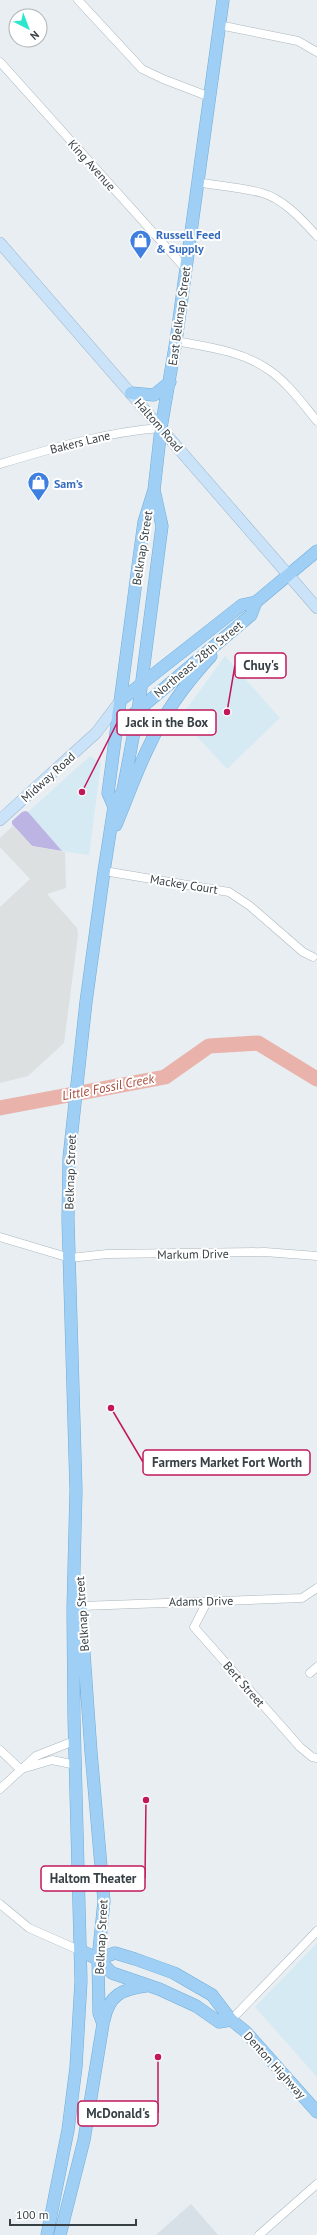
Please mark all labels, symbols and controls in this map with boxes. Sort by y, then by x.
north arrow [8,8,48,48]
text: N [27,28,42,43]
street label: King Avenue [65,136,119,194]
place label: Russell Feed & Supply [156,227,221,256]
shop icon: Russell Feed & Supply [128,228,154,261]
street label: East Belknap Street [165,265,193,367]
street label: Haltom Road [132,395,186,455]
street label: Bakers Lane [48,427,112,457]
shop icon: Sam’s [26,470,52,503]
place label: Sam’s [54,476,83,491]
street label: Belknap Street [129,510,155,586]
street label: Northeast 28th Street [150,617,246,701]
callout: Chuy's [235,653,286,678]
text: Chuy's [243,657,279,674]
callout: Jack in the Box [117,710,216,735]
text: Jack in the Box [125,714,208,731]
street label: Midway Road [18,749,78,805]
street label: Mackey Court [149,871,219,897]
water label: Little Fossil Creek [61,1070,157,1104]
street label: Belknap Street [61,1134,79,1210]
street label: Markum Drive [157,1246,229,1262]
callout: Farmers Market Fort Worth [143,1450,310,1475]
text: Farmers Market Fort Worth [152,1454,302,1471]
street label: Belknap Street [72,1576,92,1652]
street label: Adams Drive [169,1593,233,1609]
street label: Bert Street [220,1658,268,1710]
callout: Haltom Theater [41,1866,145,1891]
text: Haltom Theater [50,1870,137,1887]
street label: Belknap Street [92,1899,110,1975]
street label: Denton Highway [241,2028,309,2102]
callout: McDonald's [78,2101,158,2126]
text: McDonald's [86,2105,150,2122]
scale bar [10,2201,136,2227]
text: 100 m [16,2207,49,2222]

